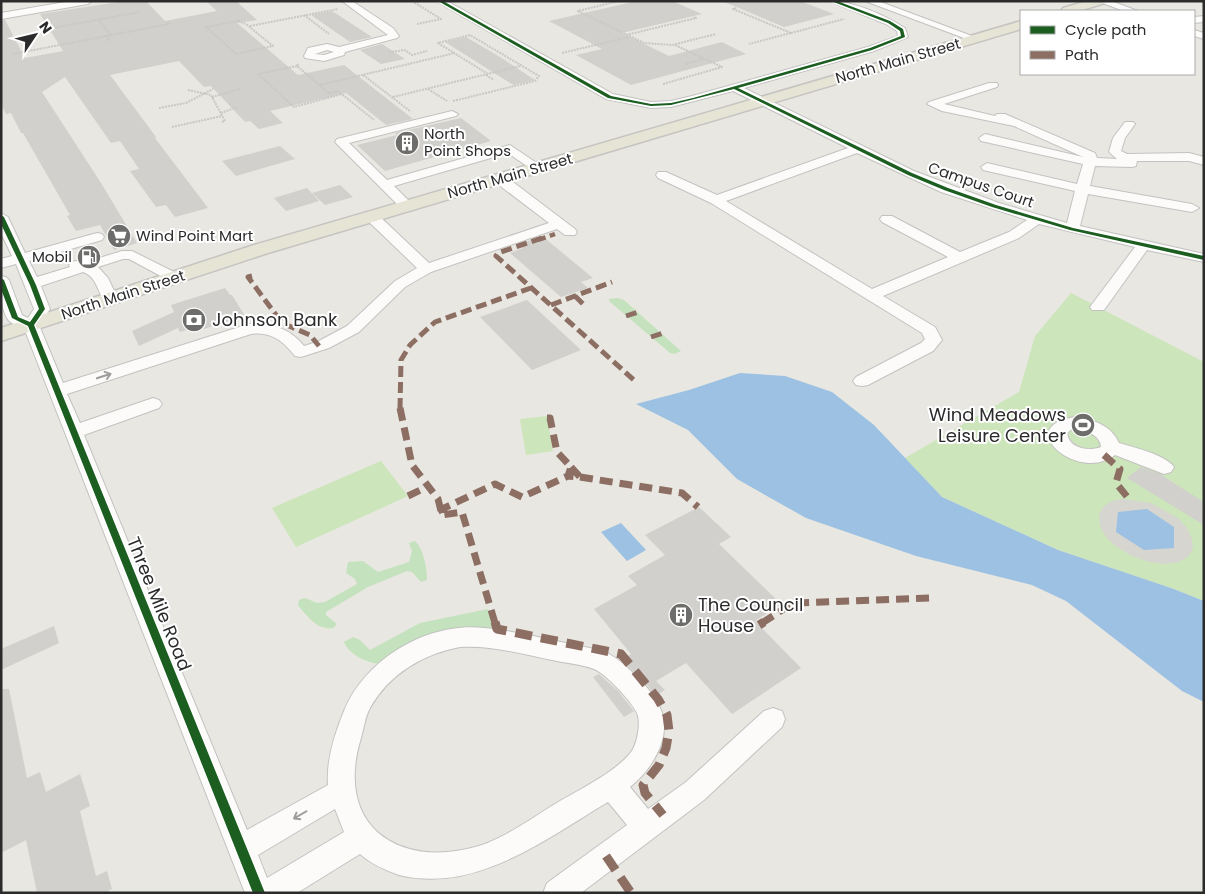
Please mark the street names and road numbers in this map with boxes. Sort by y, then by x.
street label: North Main Street [833,33,963,88]
street label: North Main Street [445,148,575,203]
street label: Campus Court [925,157,1037,212]
street label: North Main Street [58,265,187,324]
street label: Three Mile Road [121,533,198,674]

